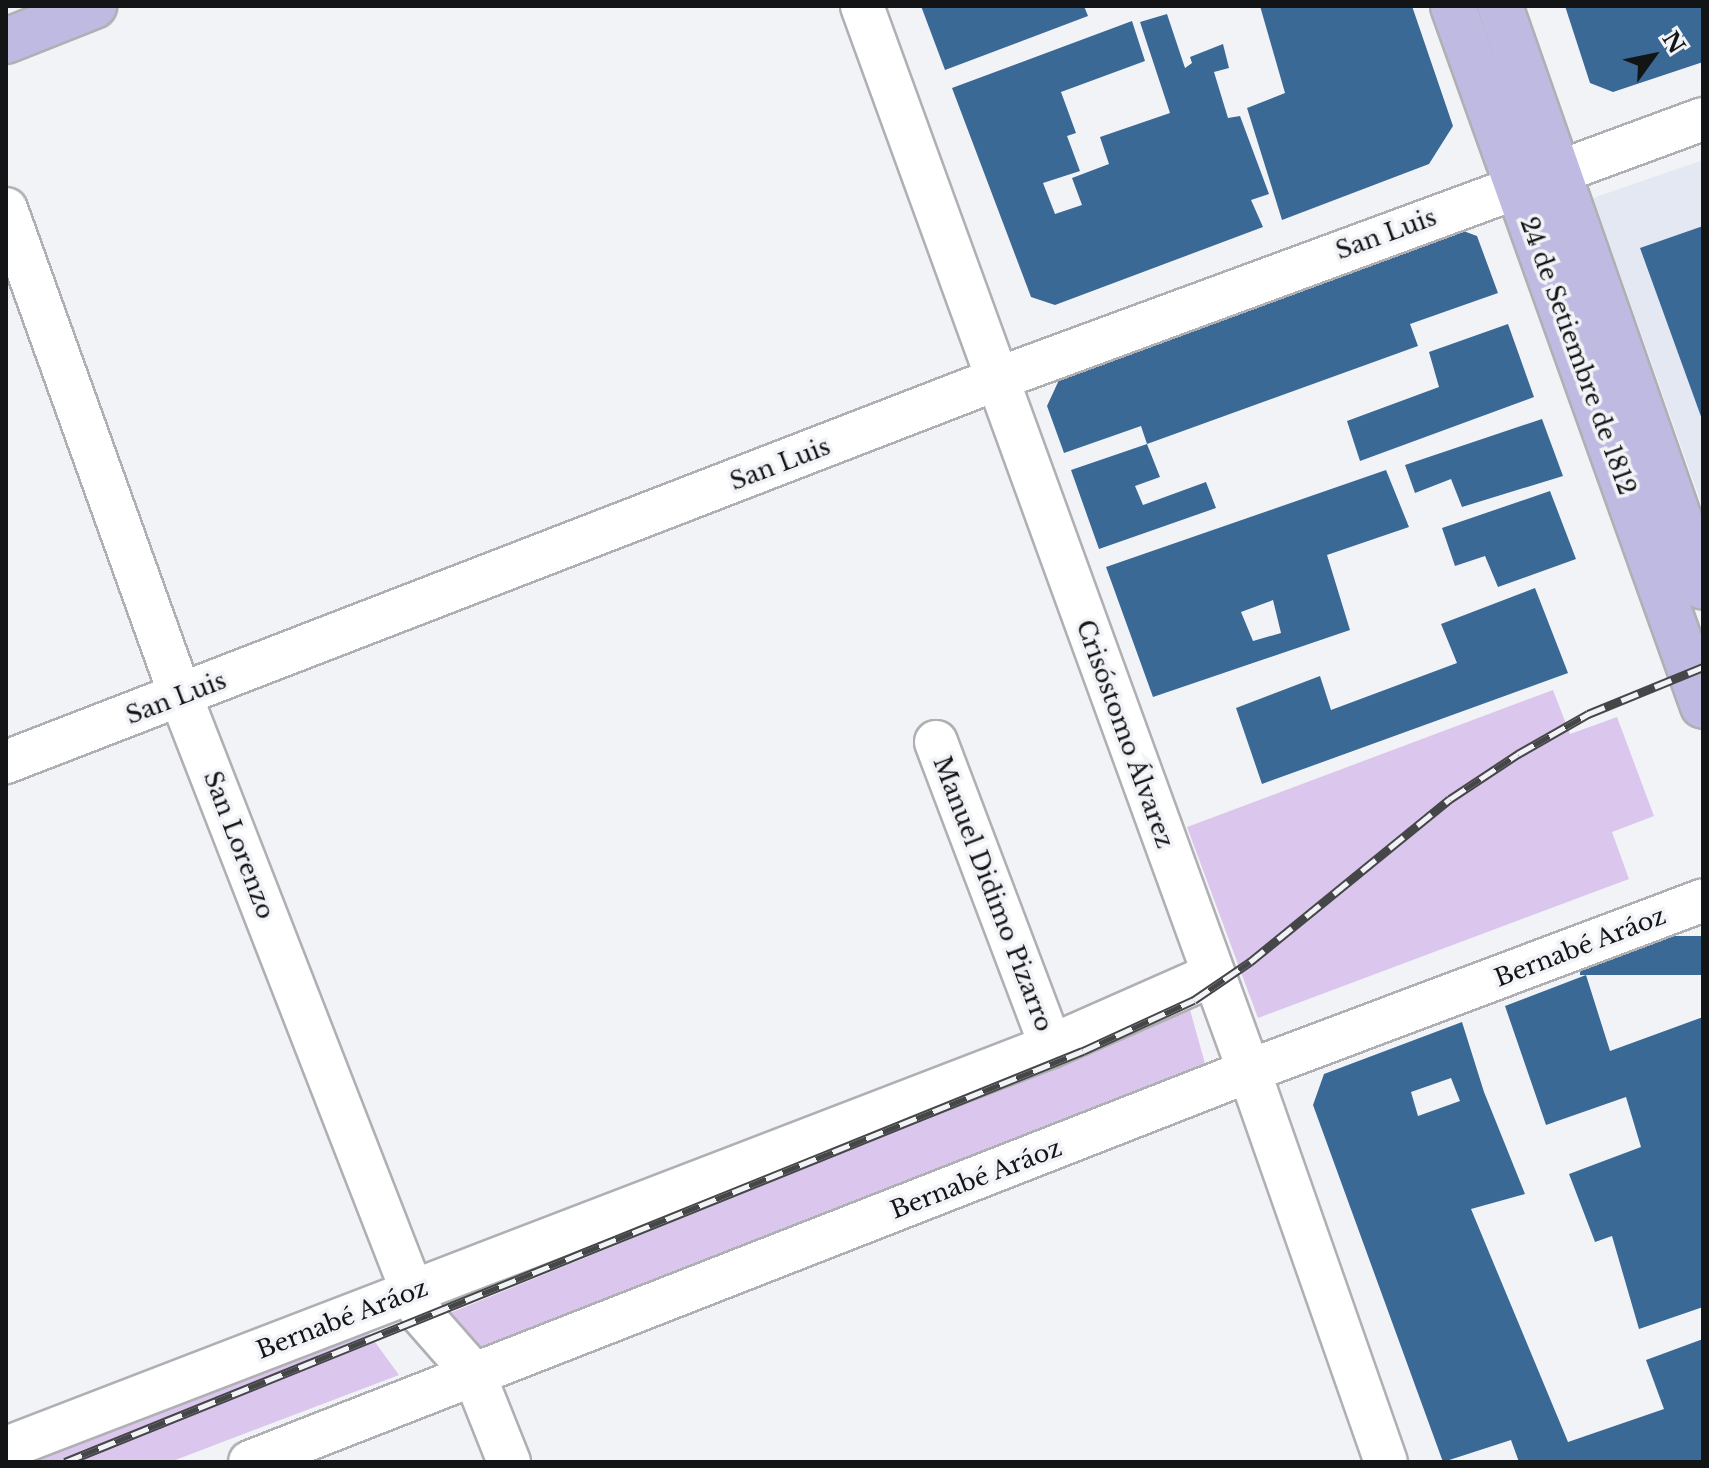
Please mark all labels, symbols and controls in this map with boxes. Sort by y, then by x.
north arrow [1613,16,1693,96]
text: N [1657,27,1691,59]
street label: San Luis [1332,203,1440,265]
street label: 24 de Setiembre de 1812 [1514,213,1642,499]
street label: San Luis [726,432,834,496]
street label: Crisóstomo Álvarez [1070,616,1180,852]
street label: San Luis [122,666,230,730]
street label: Manuel Didimo Pizarro [927,752,1059,1036]
street label: San Lorenzo [198,767,280,923]
street label: Bernabé Aráoz [1490,901,1670,993]
street label: Bernabé Aráoz [886,1133,1066,1225]
street label: Bernabé Aráoz [252,1273,432,1365]

